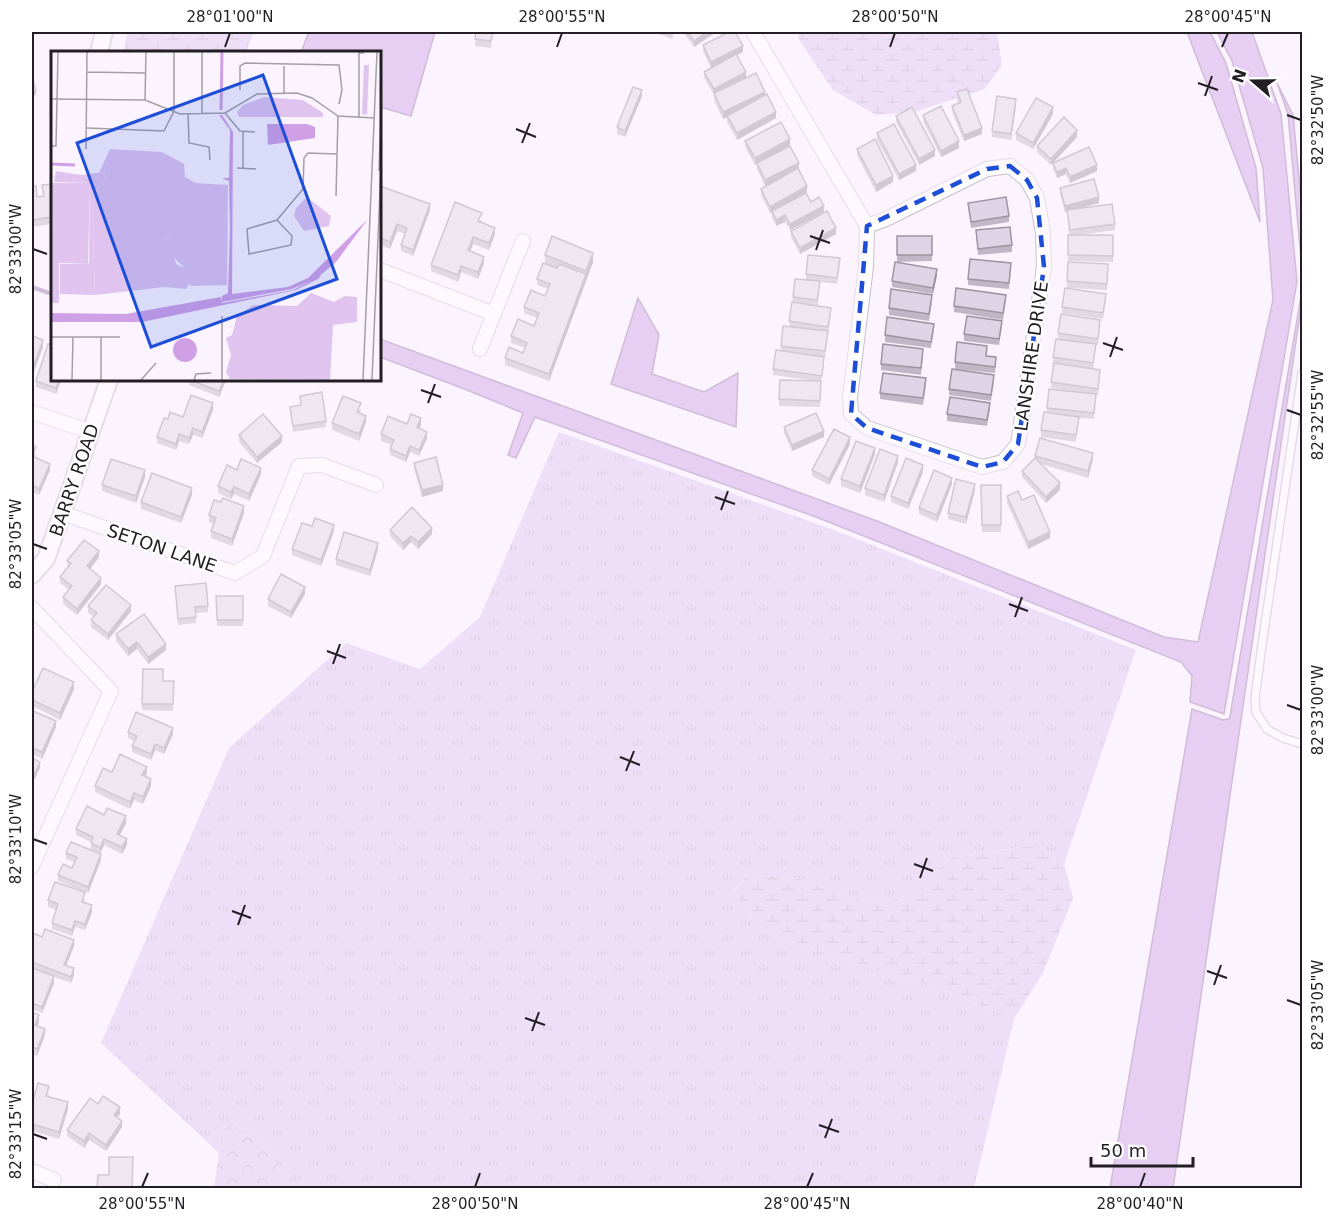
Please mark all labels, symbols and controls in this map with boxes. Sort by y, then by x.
text: 28°01'00"N [186,8,274,26]
text: 28°00'55"N [518,8,606,26]
text: 28°00'50"N [851,8,939,26]
text: 28°00'45"N [1184,8,1272,26]
inset map [51,51,381,381]
north arrow [1223,51,1283,111]
text: N [1228,66,1251,86]
text: 82°32'50"W [1309,75,1327,165]
text: 82°33'00"W [7,204,25,294]
street label: LANSHIRE DRIVE [1010,280,1052,432]
text: 82°32'55"W [1309,370,1327,460]
street label: BARRY ROAD [45,421,103,539]
text: 82°33'05"W [7,499,25,589]
street label: SETON LANE [104,519,220,577]
text: 82°33'00"W [1309,665,1327,755]
text: 82°33'10"W [7,794,25,884]
text: 82°33'05"W [1309,960,1327,1050]
text: 82°33'15"W [7,1089,25,1179]
scale bar [1091,1130,1193,1168]
text: 50 m [1100,1140,1146,1161]
text: 28°00'55"N [98,1195,186,1213]
text: 28°00'50"N [431,1195,519,1213]
text: 28°00'45"N [763,1195,851,1213]
text: 28°00'40"N [1096,1195,1184,1213]

